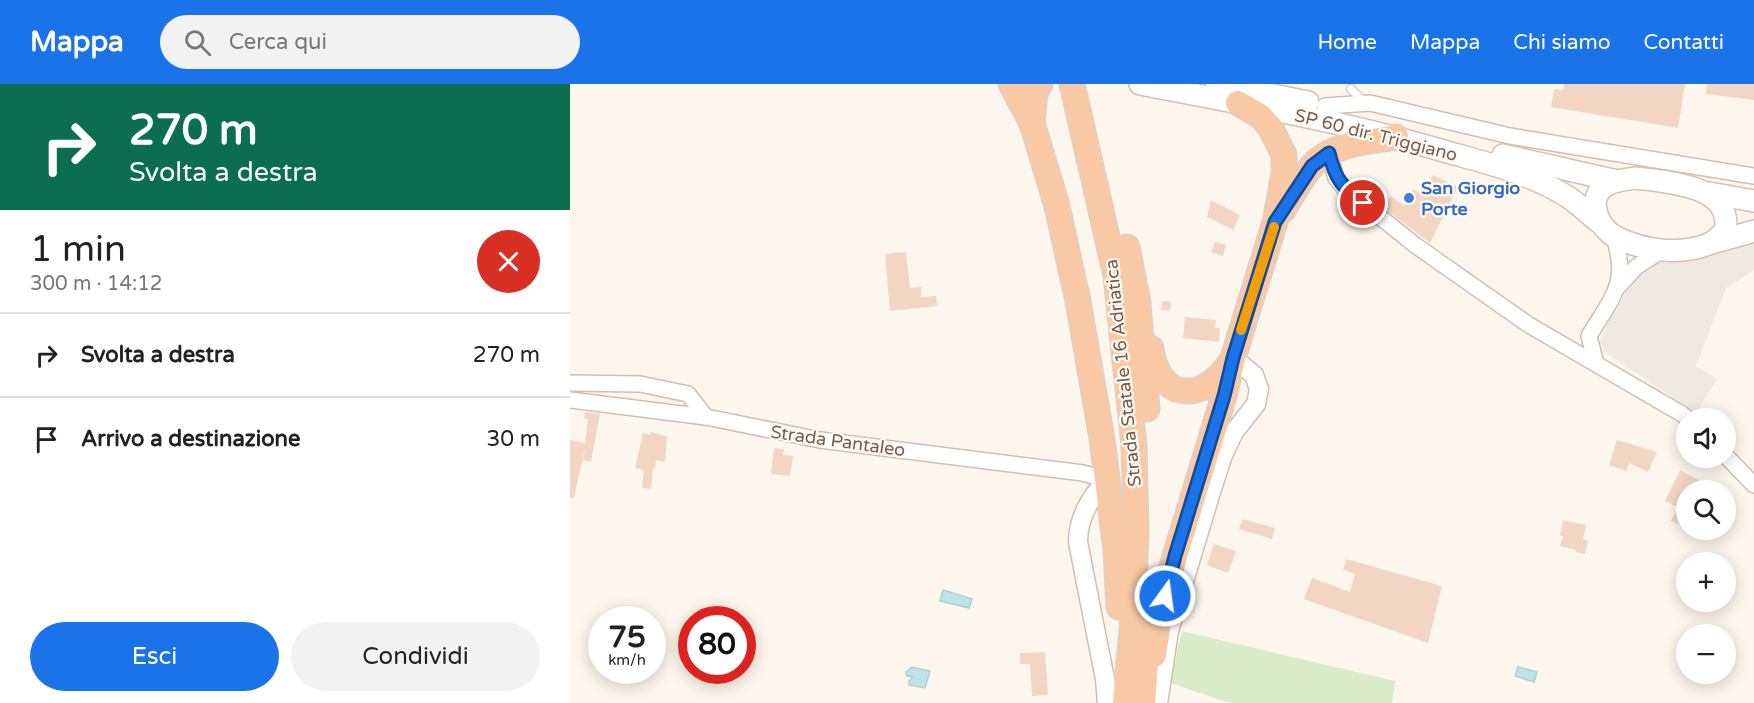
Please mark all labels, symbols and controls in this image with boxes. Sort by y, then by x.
search box [160,15,580,69]
text: Mappa [30,25,124,59]
icon: search [181,26,214,59]
text: Cerca qui [229,29,327,55]
text: Home [1317,30,1377,55]
text: Mappa [1410,30,1480,55]
text: Chi siamo [1513,30,1611,55]
text: Contatti [1644,30,1724,55]
street label: SP 60 dir. Triggiano [1292,104,1460,166]
text: 270 m [129,105,258,156]
icon: right [30,108,108,186]
text: Svolta a destra [129,156,318,189]
pin [1337,177,1388,228]
place label: San Giorgio Porte [1421,177,1520,220]
icon: arrive [1346,186,1379,219]
marker: San Giorgio Porte [1402,191,1416,205]
text: 1 min [30,228,126,271]
button: close [477,230,540,293]
street label: Strada Statale 16 Adriatica [1100,258,1146,488]
text: 300 m · 14:12 [30,272,162,296]
icon: right [30,339,63,372]
text: Svolta a destra [81,342,235,368]
text: 270 m [473,342,540,368]
map controls [1676,408,1736,684]
button: sound [1676,408,1736,468]
street label: Strada Pantaleo [769,421,907,461]
icon: arrive [30,423,63,456]
text: Arrivo a destinazione [81,426,300,452]
text: 30 m [486,426,540,452]
button: search [1676,480,1736,540]
button: + [1676,552,1736,612]
position arrow [1133,564,1197,628]
speed limit sign: 80 [678,606,756,684]
text: 75 [608,619,646,656]
button: Esci [30,622,279,691]
button: Condividi [291,622,540,691]
button: − [1676,624,1736,684]
text: km/h [608,651,646,669]

